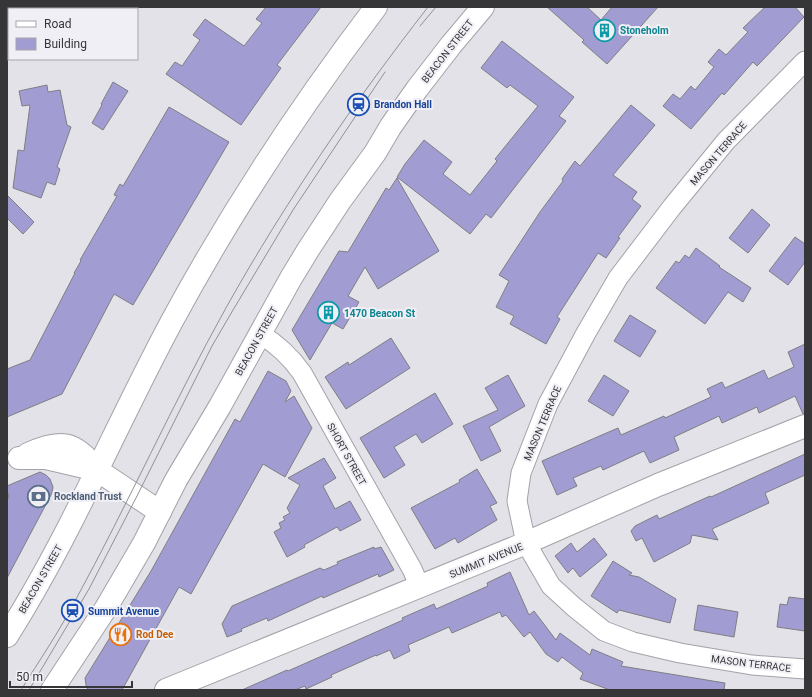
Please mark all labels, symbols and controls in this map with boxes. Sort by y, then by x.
legend [8,8,138,60]
text: Road [44,17,72,31]
building icon: Stoneholm [592,17,618,43]
street label: BEACON STREET [419,18,475,85]
place label: Stoneholm [620,25,669,36]
text: Building [44,37,87,51]
station icon: Brandon Hall [346,91,372,117]
place label: Brandon Hall [374,99,432,110]
street label: MASON TERRACE [688,119,749,187]
building icon: 1470 Beacon St [315,300,341,326]
street label: BEACON STREET [233,305,280,378]
place label: 1470 Beacon St [344,308,416,319]
street label: MASON TERRACE [522,384,563,462]
street label: SHORT STREET [325,421,368,487]
bank icon: Rockland Trust [26,483,52,509]
place label: Rockland Trust [54,491,122,502]
street label: SUMMIT AVENUE [448,541,525,580]
street label: BEACON STREET [16,543,64,615]
station icon: Summit Avenue [60,598,86,624]
place label: Summit Avenue [88,606,160,617]
restaurant icon: Rod Dee [108,621,134,647]
place label: Rod Dee [136,629,174,640]
street label: MASON TERRACE [710,653,792,674]
scale bar [10,663,132,689]
text: 50 m [16,670,43,684]

